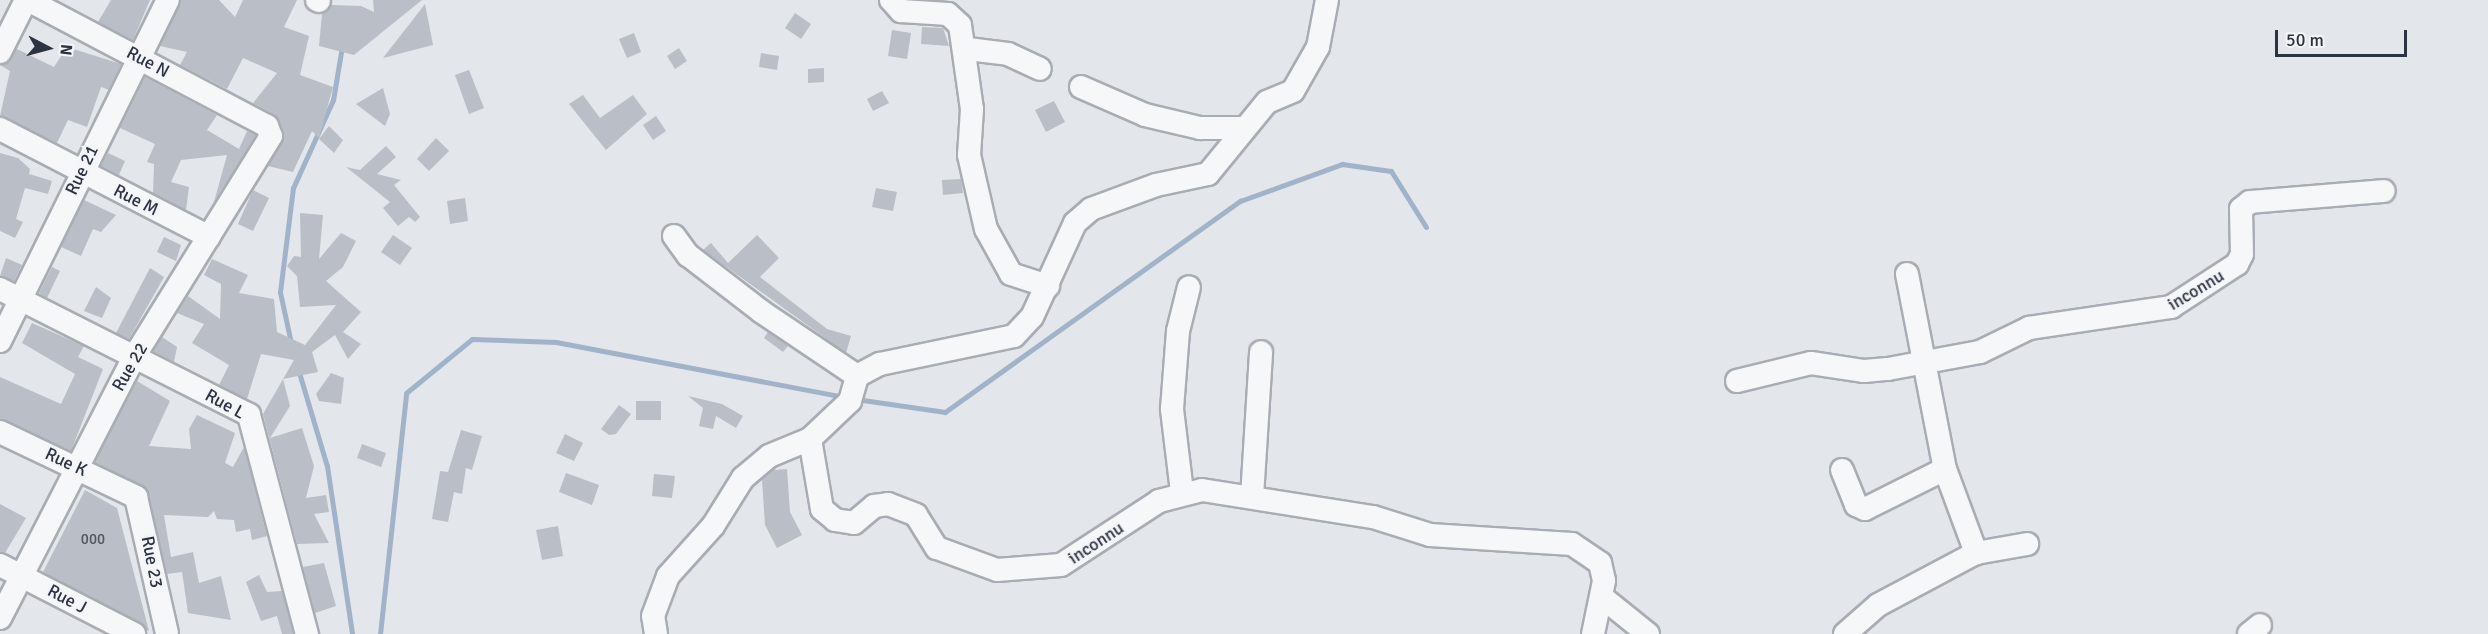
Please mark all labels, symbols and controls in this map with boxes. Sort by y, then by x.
north arrow [18,18,78,78]
scale bar [2278,18,2410,56]
text: 50 m [2286,29,2324,51]
street label: Rue N [123,42,173,82]
text: N [55,43,76,56]
street label: Rue 21 [61,142,103,198]
street label: Rue M [110,180,162,220]
street label: inconnu [2164,265,2228,315]
street label: Rue 22 [107,339,153,395]
street label: Rue L [201,384,249,424]
street label: Rue K [42,443,90,481]
street label: inconnu [1064,517,1128,569]
house number: 000 [81,531,105,549]
street label: Rue 23 [136,534,168,590]
street label: Rue J [44,580,90,618]

